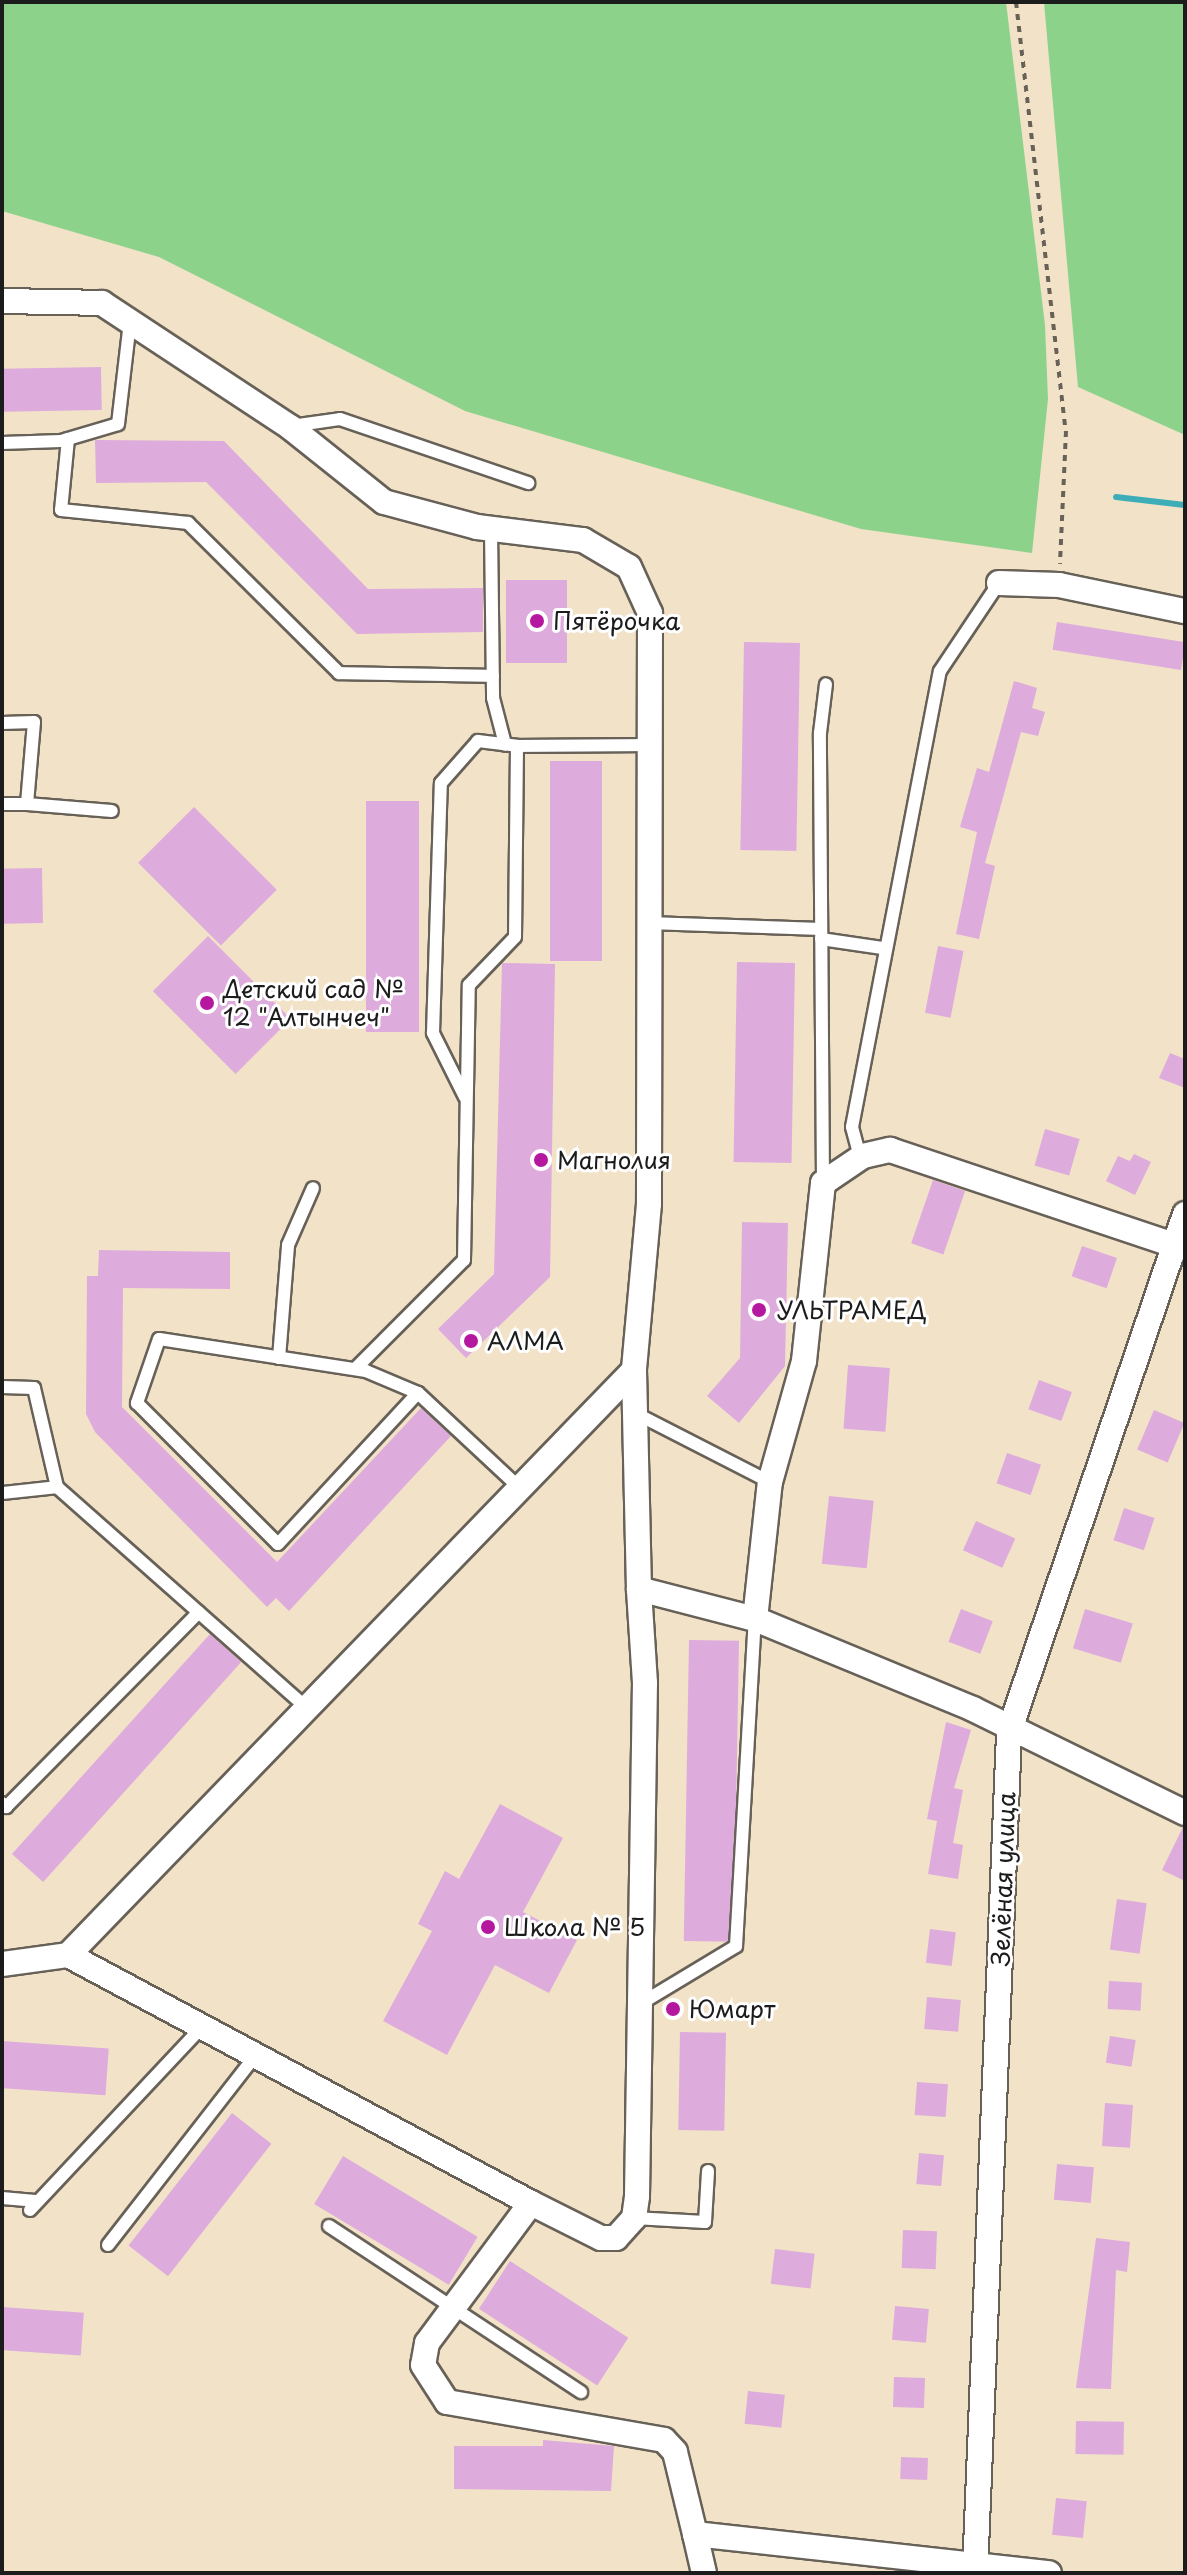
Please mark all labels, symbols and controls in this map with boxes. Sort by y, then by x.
place label: Пятёрочка [553,607,680,635]
marker: Пятёрочка [528,612,546,630]
place label: Детский сад № 12 "Алтынчеч" [223,975,405,1031]
marker: Детский сад № 12 "Алтынчеч" [198,994,216,1012]
place label: Магнолия [557,1146,671,1174]
marker: Магнолия [532,1151,550,1169]
place label: УЛЬТРАМЕД [777,1296,926,1324]
marker: УЛЬТРАМЕД [748,1299,770,1321]
place label: АЛМА [487,1327,564,1355]
marker: АЛМА [462,1332,480,1350]
street label: Зелёная улица [986,1791,1020,1967]
place label: Школа № 5 [504,1913,645,1941]
marker: Школа № 5 [479,1918,497,1936]
place label: Юмарт [689,1995,775,2023]
marker: Юмарт [664,2000,682,2018]

